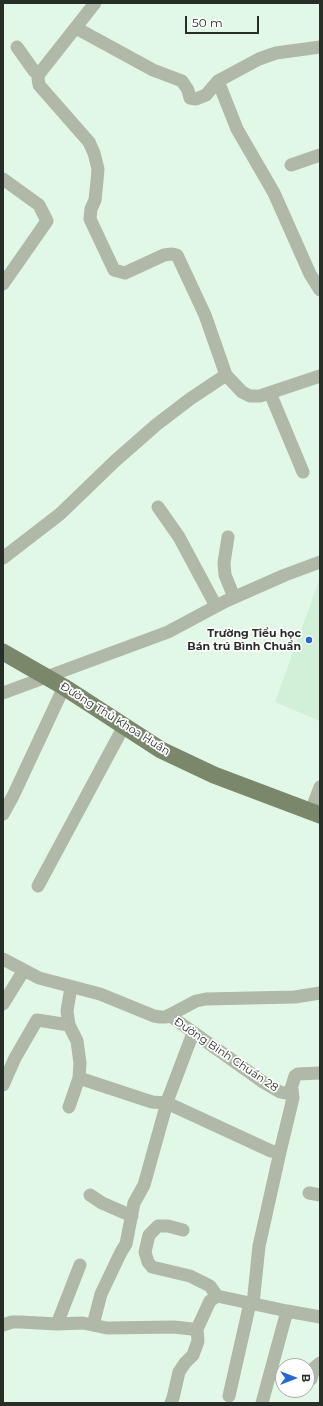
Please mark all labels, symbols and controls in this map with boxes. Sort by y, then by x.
scale bar [187,8,261,34]
text: 50 m [192,15,223,30]
place label: Trường Tiểu học Bán trú Bình Chuẩn [187,627,301,653]
marker: Trường Tiểu học Bán trú Bình Chuẩn [304,635,314,645]
street label: Đường Thủ Khoa Huân [58,680,172,758]
street label: Đường Bình Chuẩn 28 [171,1015,281,1095]
north arrow [275,1358,315,1398]
text: B [299,1374,313,1382]

